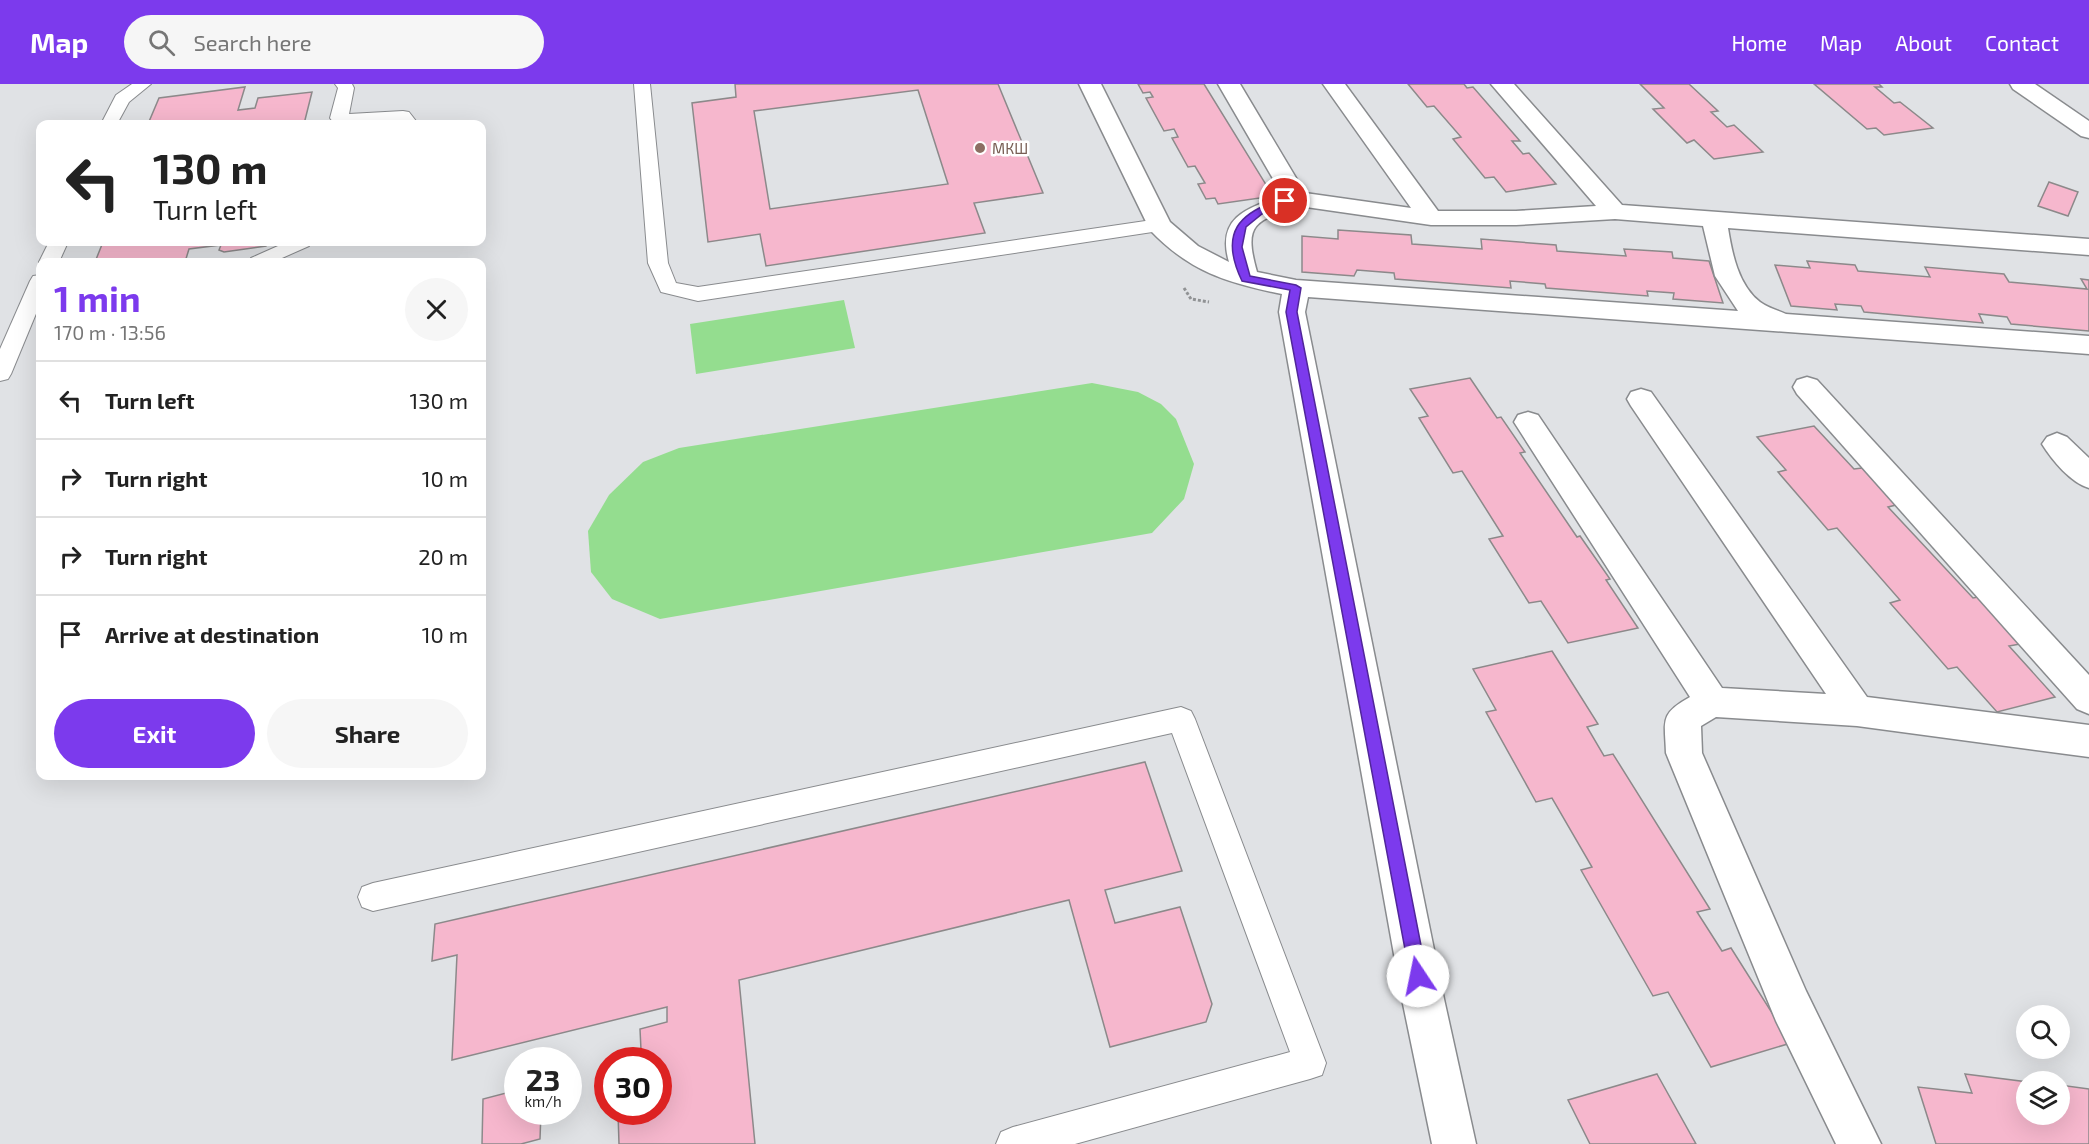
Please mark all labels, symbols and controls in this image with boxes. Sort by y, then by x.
search box [124,15,544,69]
text: Map [30,25,88,59]
icon: search [145,26,178,59]
text: Search here [193,29,312,55]
text: Home [1731,30,1787,55]
text: Map [1820,30,1862,55]
text: About [1895,30,1952,55]
text: Contact [1985,30,2059,55]
place label: МКШ [992,139,1028,157]
marker: МКШ [973,141,987,155]
text: 130 m [153,142,268,192]
icon: left [54,144,132,222]
pin [1259,175,1310,226]
icon: arrive [1268,184,1301,217]
text: Turn left [153,193,257,225]
text: 1 min [54,276,141,319]
button: close [405,278,468,341]
text: 170 m · 13:56 [54,320,166,344]
icon: left [54,384,87,417]
text: Turn left [105,387,194,413]
text: 130 m [410,387,468,413]
icon: right [54,462,87,495]
text: Turn right [105,465,207,491]
text: 10 m [422,465,468,491]
icon: right [54,540,87,573]
text: Turn right [105,543,207,569]
text: 20 m [418,543,468,569]
icon: arrive [54,618,87,651]
text: Arrive at destination [105,621,319,647]
text: 10 m [422,621,468,647]
button: Exit [54,699,255,768]
button: Share [267,699,468,768]
position arrow [1386,944,1450,1008]
map controls [2016,1005,2070,1125]
button: search [2016,1005,2070,1059]
speed limit sign: 30 [594,1047,672,1125]
text: 23 [526,1061,560,1097]
button: layers [2016,1071,2070,1125]
text: km/h [524,1092,562,1110]

